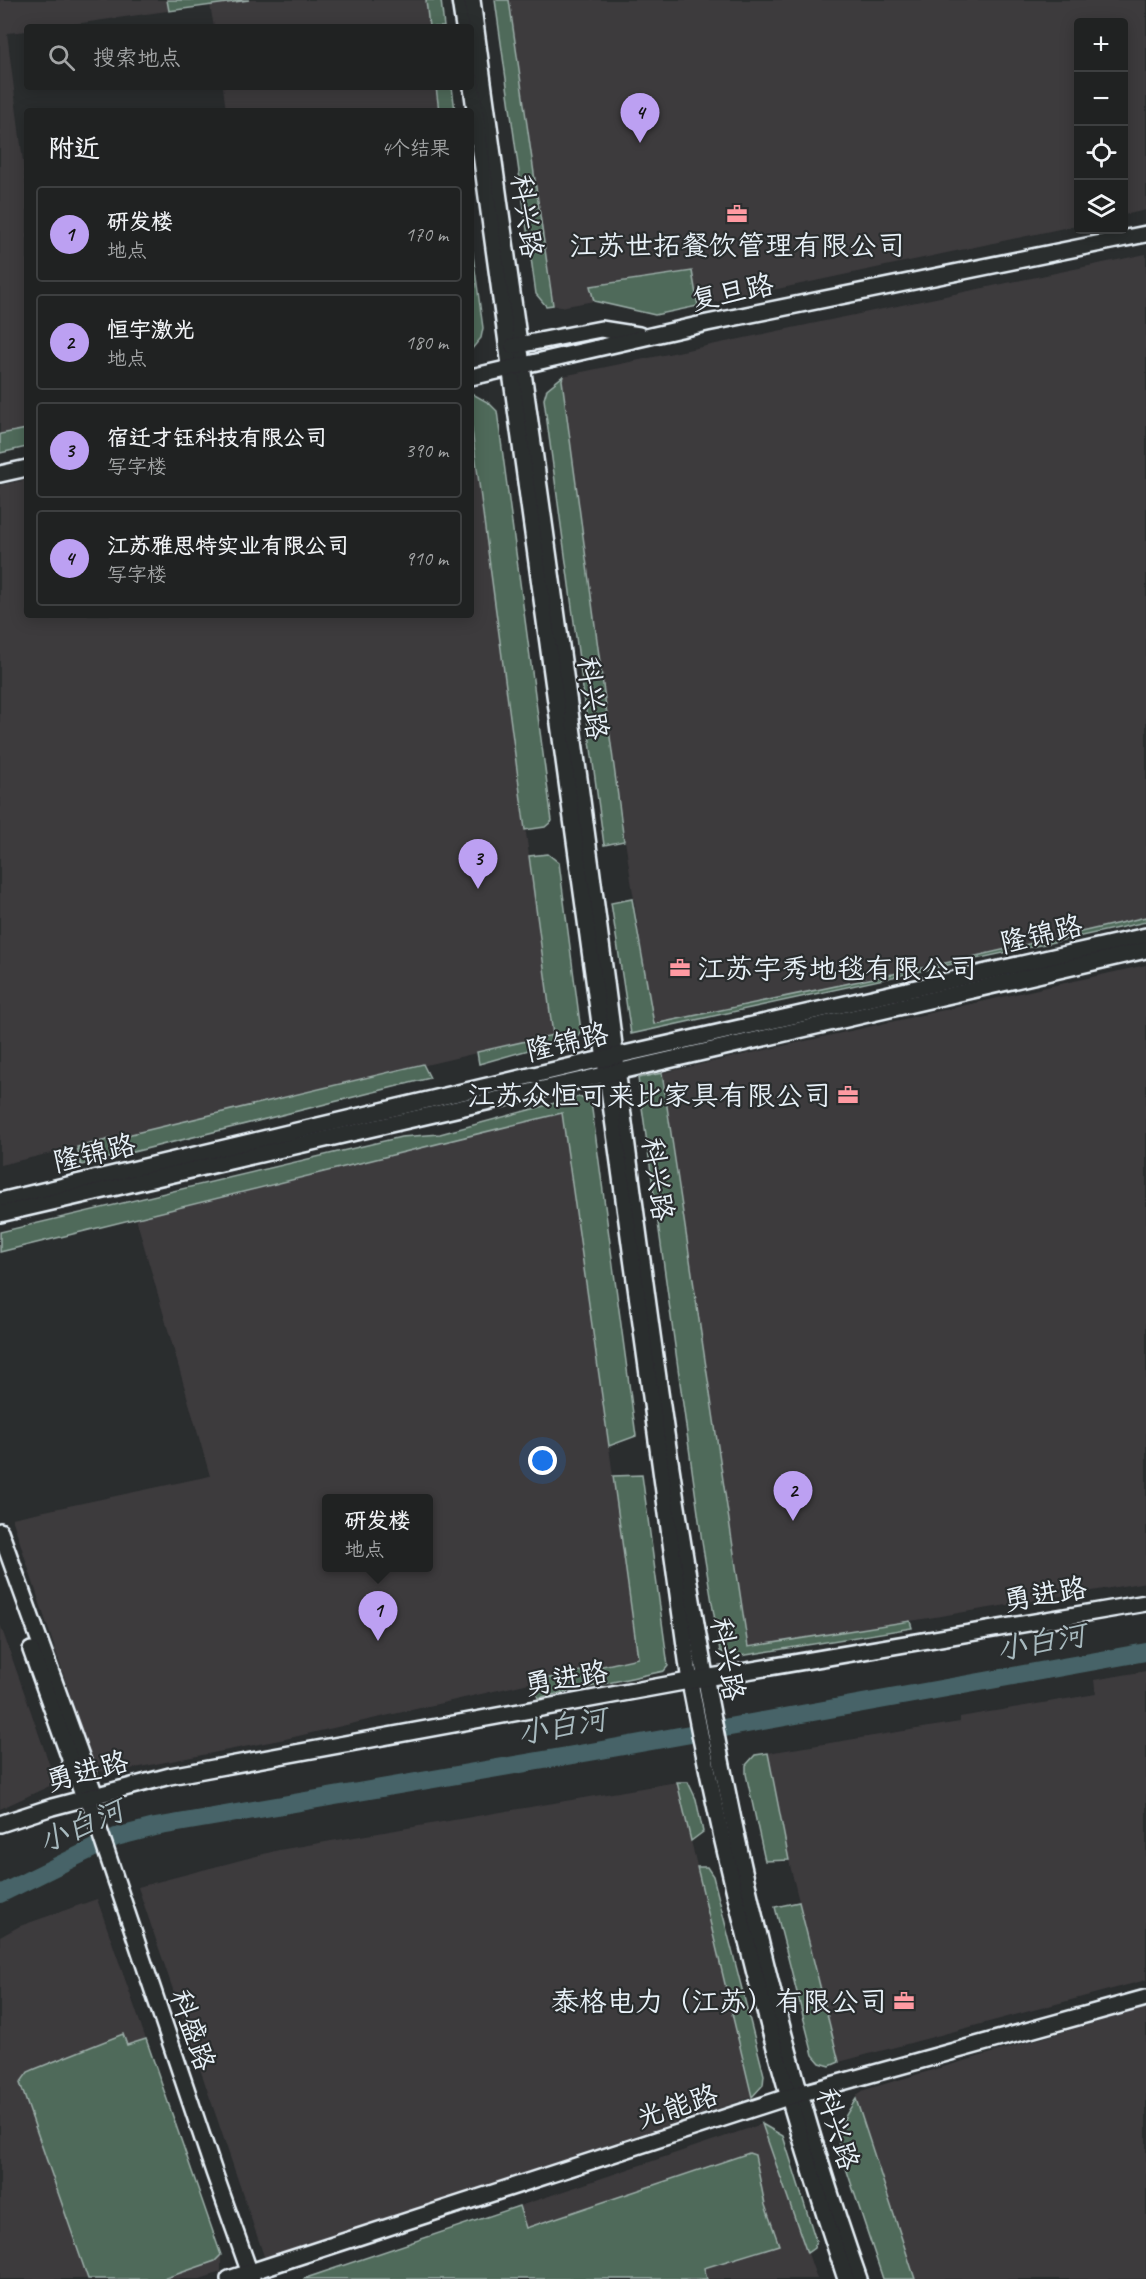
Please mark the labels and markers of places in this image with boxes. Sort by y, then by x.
pin: 4 [620,94,660,143]
office icon: 江苏世拓餐饮管理有限公司 [725,202,749,226]
place label: 江苏世拓餐饮管理有限公司 [569,228,905,263]
pin: 3 [458,840,498,889]
place label: 江苏宇秀地毯有限公司 [697,951,977,986]
office icon: 江苏宇秀地毯有限公司 [668,956,692,980]
place label: 江苏众恒可来比家具有限公司 [467,1078,831,1113]
office icon: 江苏众恒可来比家具有限公司 [836,1083,860,1107]
pin: 2 [774,1472,812,1521]
pin: 1 [358,1592,398,1641]
place label: 泰格电力（江苏）有限公司 [551,1984,887,2019]
office icon: 泰格电力（江苏）有限公司 [892,1989,916,2013]

